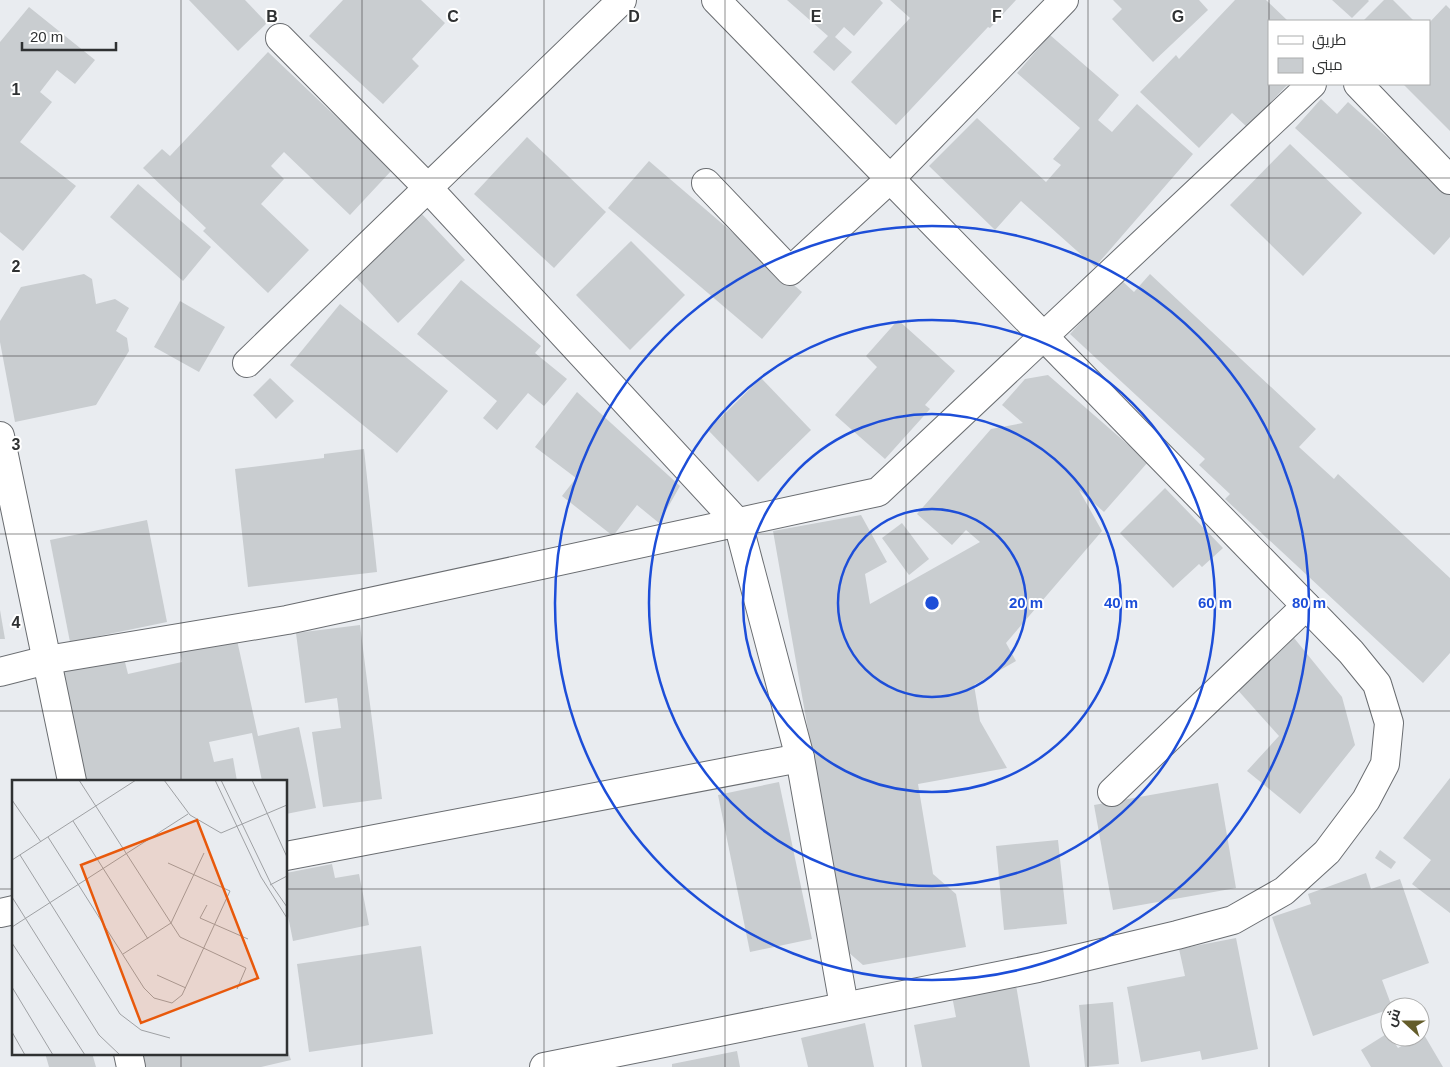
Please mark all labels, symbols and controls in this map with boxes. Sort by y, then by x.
text: B [266,8,278,25]
text: C [447,8,459,25]
text: D [628,8,640,25]
text: E [811,8,822,25]
text: F [992,8,1002,25]
text: G [1172,8,1184,25]
scale bar [22,20,116,52]
legend [1268,20,1430,85]
text: 20 m [30,28,63,45]
text: طريق [1312,31,1346,50]
text: مبنى [1312,56,1343,75]
text: 1 [12,81,21,98]
text: 2 [12,258,21,275]
text: 3 [12,436,21,453]
centre of rings [923,594,941,612]
text: 20 m [1009,594,1043,611]
text: 40 m [1104,594,1138,611]
text: 60 m [1198,594,1232,611]
text: 80 m [1292,594,1326,611]
text: 4 [12,614,21,631]
inset map [12,780,288,1054]
north arrow [1380,997,1430,1047]
text: ش [1382,1006,1404,1029]

